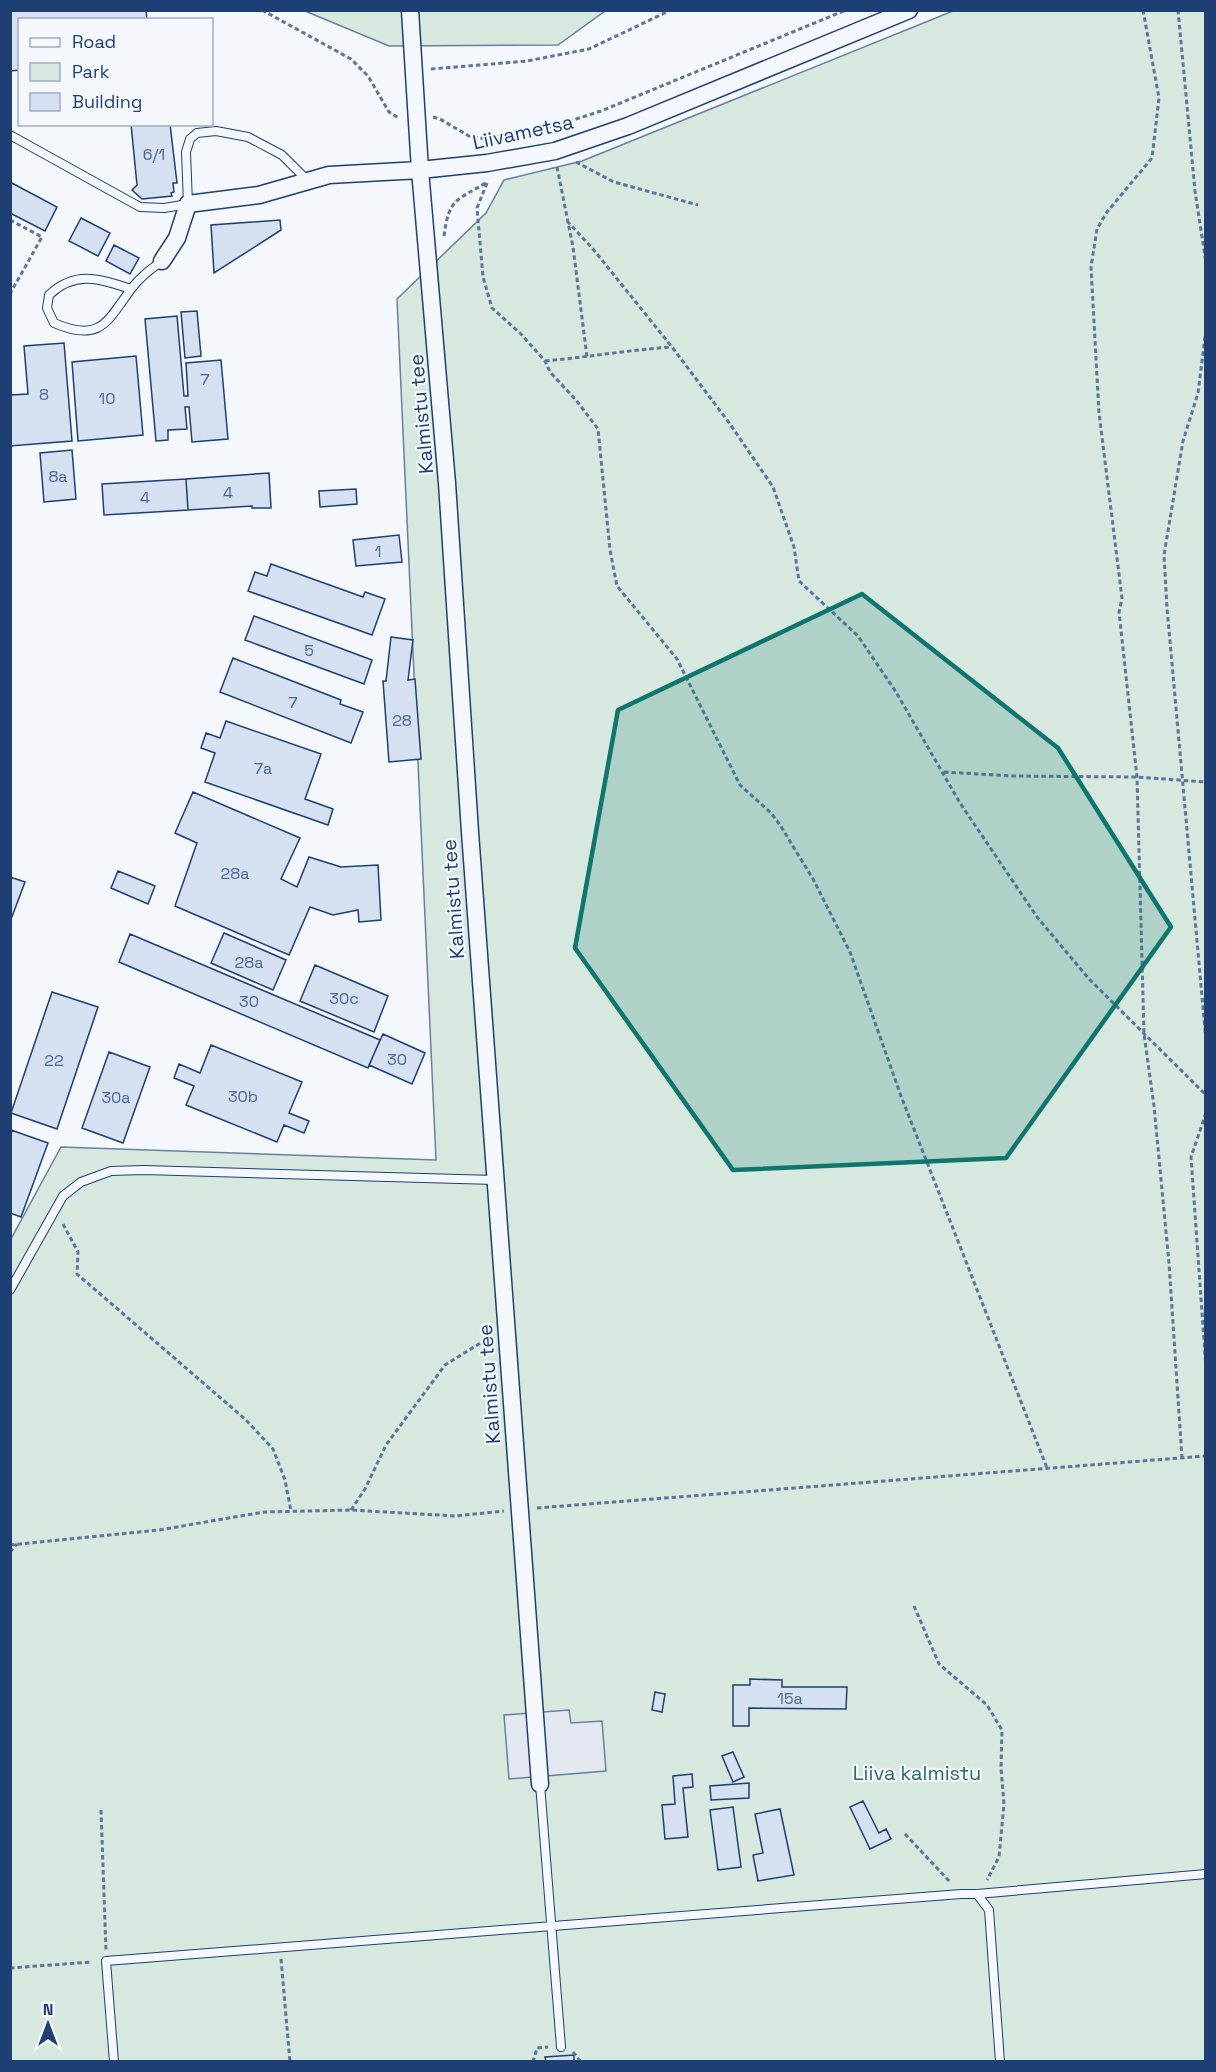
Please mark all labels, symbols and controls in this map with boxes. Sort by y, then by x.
legend [18,18,213,126]
text: Road [72,30,116,53]
text: Park [72,60,110,83]
text: Building [72,90,142,113]
street label: Liivametsa [470,109,576,155]
house number: 6/1 [143,144,165,165]
street label: Kalmistu tee [403,353,439,475]
house number: 7 [200,369,210,390]
house number: 8 [39,384,49,405]
house number: 10 [99,388,115,409]
house number: 8a [48,466,68,487]
house number: 4 [223,482,233,503]
house number: 4 [140,487,150,508]
house number: 1 [375,541,381,562]
house number: 5 [304,640,314,661]
house number: 7 [288,692,298,713]
house number: 28 [392,710,412,731]
house number: 7a [254,758,272,779]
street label: Kalmistu tee [436,838,470,960]
house number: 28a [221,863,249,884]
house number: 28a [235,952,263,973]
house number: 30c [329,988,359,1009]
house number: 30 [239,991,259,1012]
house number: 30 [387,1049,407,1070]
house number: 22 [44,1050,64,1071]
house number: 30b [228,1086,258,1107]
house number: 30a [101,1087,131,1108]
street label: Kalmistu tee [472,1323,506,1445]
house number: 15a [777,1688,803,1709]
park label: Liiva kalmistu [853,1760,981,1786]
north arrow [18,1994,78,2054]
text: N [43,1999,53,2020]

